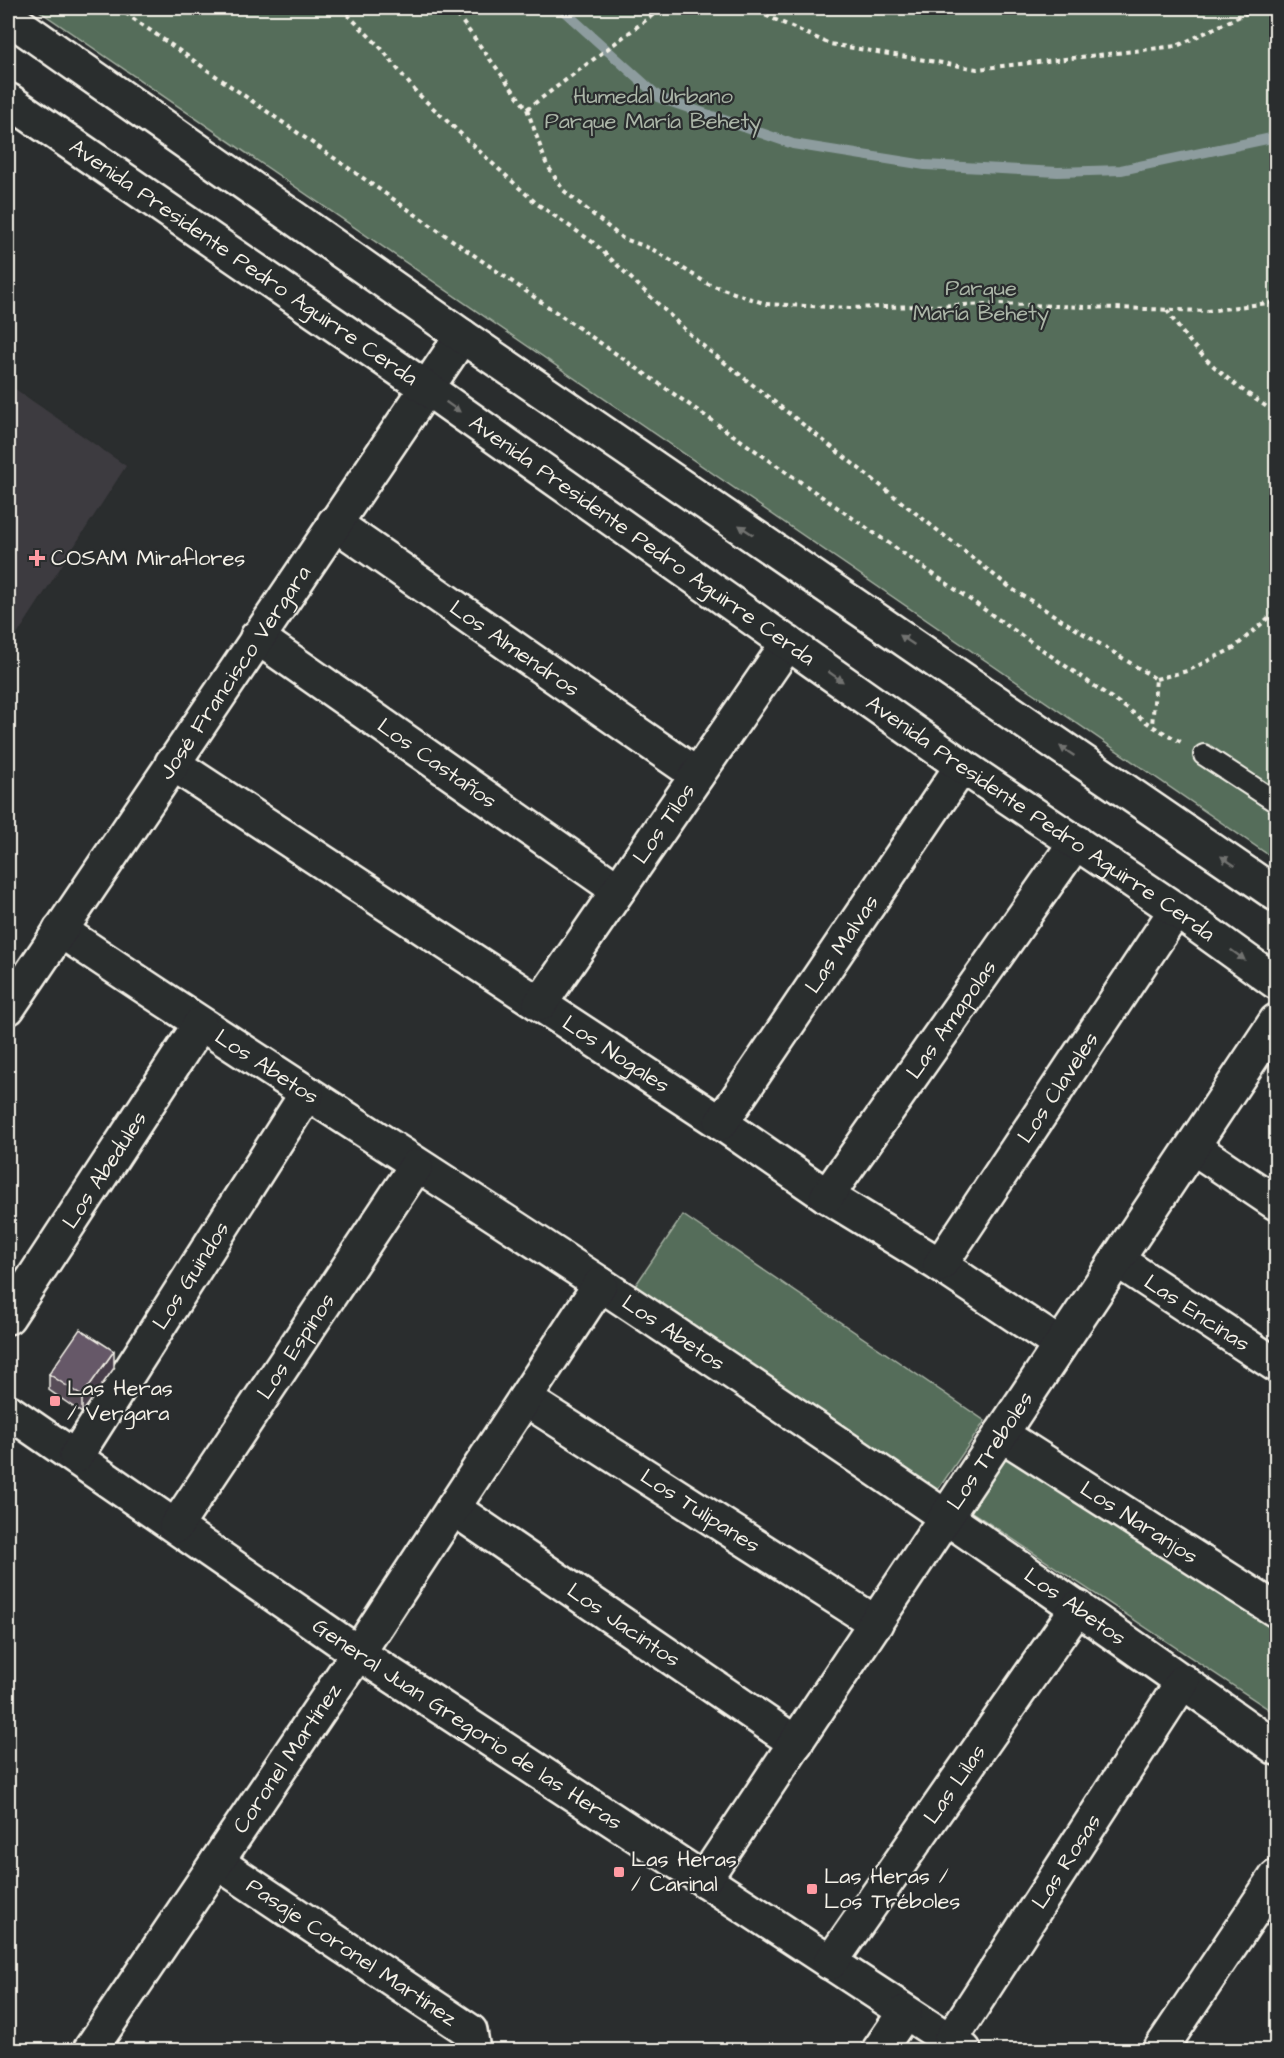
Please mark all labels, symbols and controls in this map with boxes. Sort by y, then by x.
park label: Humedal Urbano Parque María Behety [545,81,761,138]
street label: Avenida Presidente Pedro Aguirre Cerda [63,131,424,393]
park label: Parque María Behety [913,273,1049,330]
one-way arrow [445,401,461,413]
street label: Avenida Presidente Pedro Aguirre Cerda [463,407,821,673]
one-way arrow [738,524,754,536]
place label: COSAM Miraflores [51,543,245,574]
marker: COSAM Miraflores [28,549,46,567]
street label: José Francisco Vergara [151,559,318,786]
street label: Los Almendros [443,592,586,705]
one-way arrow [899,634,915,646]
one-way arrow [827,671,843,683]
street label: Avenida Presidente Pedro Aguirre Cerda [860,688,1222,949]
street label: Los Castaños [371,710,503,816]
one-way arrow [1060,745,1076,757]
street label: Los Tilos [625,777,703,870]
one-way arrow [1221,855,1237,867]
street label: Las Malvas [797,889,886,999]
one-way arrow [1230,949,1246,961]
street label: Las Amapolas [899,954,1004,1085]
street label: Los Nogales [556,1008,676,1101]
street label: Los Abetos [209,1022,325,1112]
street label: Los Claveles [1010,1026,1106,1149]
street label: Los Abedules [55,1105,154,1235]
street label: Los Guindos [145,1215,237,1336]
street label: Las Encinas [1138,1267,1256,1359]
street label: Los Espinos [249,1287,342,1405]
street label: Los Abetos [616,1287,731,1379]
place label: Las Heras / Vergara [67,1373,173,1430]
street label: Los Treboles [939,1385,1041,1516]
marker: Las Heras / Vergara [48,1394,62,1408]
street label: Los Tulipanes [634,1461,766,1561]
street label: Los Naranjos [1074,1473,1204,1572]
street label: Los Abetos [1018,1560,1133,1653]
street label: Los Jacintos [561,1575,687,1675]
street label: General Juan Gregorio de las Heras [306,1611,628,1838]
street label: Coronel Martínez [225,1677,349,1840]
street label: Las Lilas [916,1738,993,1830]
street label: Las Rosas [1024,1808,1109,1915]
place label: Las Heras / Carinal [631,1844,737,1900]
place label: Las Heras / Los Tréboles [824,1861,960,1917]
marker: Las Heras / Carinal [612,1865,626,1879]
street label: Pasaje Coronel Martínez [240,1870,463,2034]
marker: Las Heras / Los Tréboles [805,1882,819,1896]

